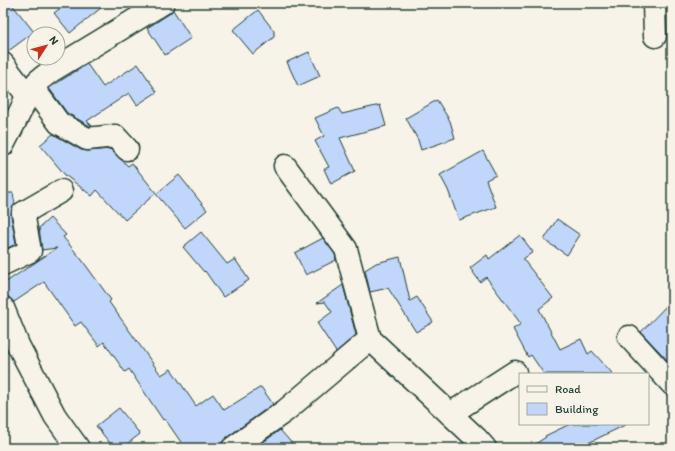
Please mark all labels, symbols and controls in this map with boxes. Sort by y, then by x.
north arrow [26,26,66,66]
text: N [46,34,61,47]
legend [519,373,649,425]
text: Road [555,382,581,396]
text: Building [555,402,599,416]

